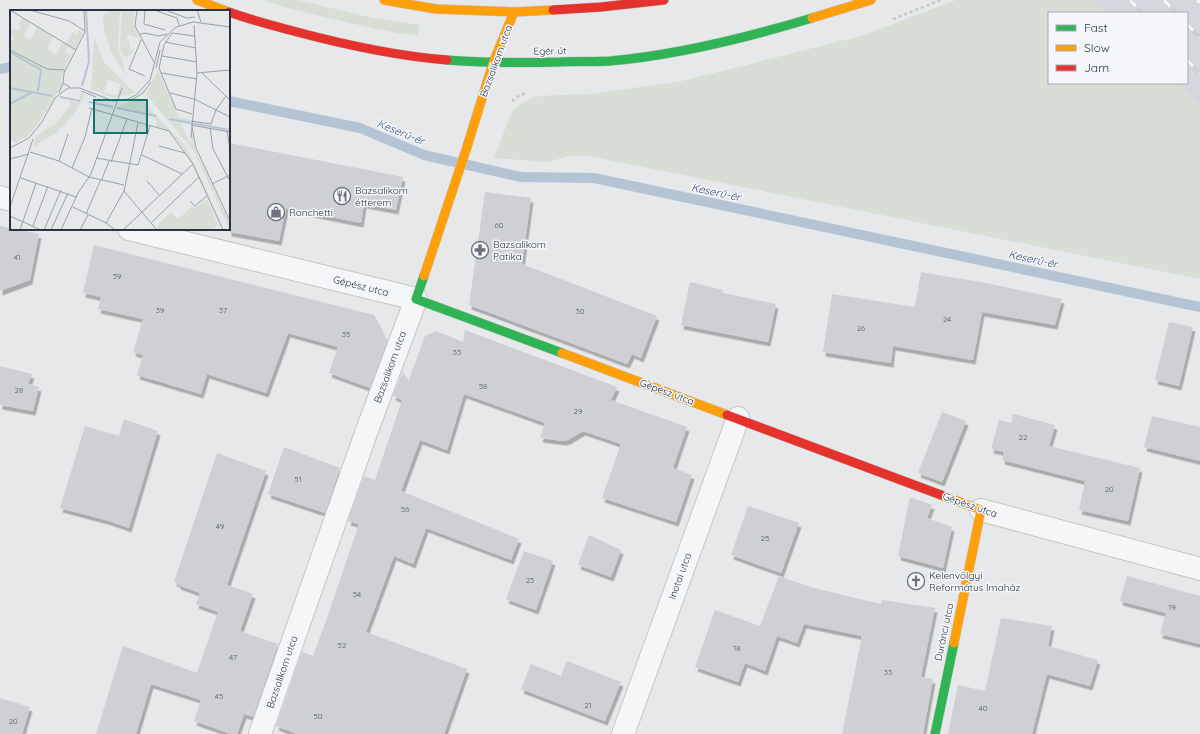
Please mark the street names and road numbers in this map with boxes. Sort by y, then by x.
street label: Bazsalikom utca [477,23,515,99]
street label: Egér út [533,44,567,58]
street label: Gépész utca [332,273,390,299]
street label: Bazsalikom utca [371,329,409,405]
street label: Gépész utca [638,376,696,408]
street label: Gépész utca [941,490,999,520]
street label: Inotai utca [666,551,694,601]
street label: Duránci utca [932,602,956,662]
street label: Bazsalikom utca [263,634,301,710]

